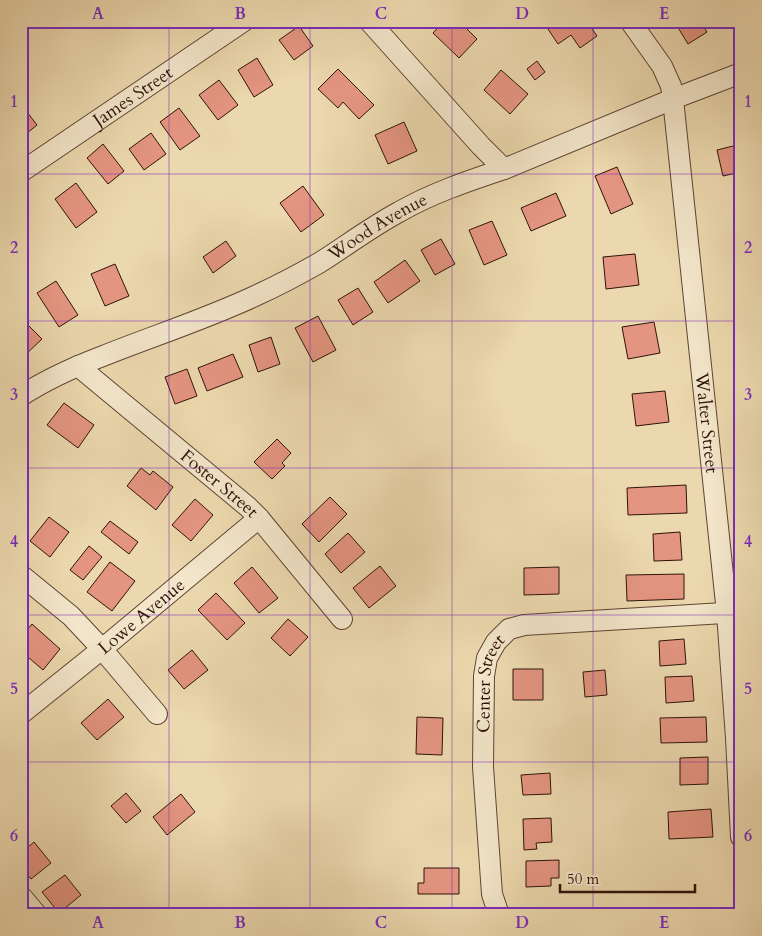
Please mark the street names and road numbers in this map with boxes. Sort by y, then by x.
street label: James Street [85,60,178,134]
street label: Wood Avenue [322,187,431,267]
street label: Walter Street [689,370,725,475]
street label: Foster Street [175,444,264,523]
street label: Lowe Avenue [92,573,190,660]
street label: Center Street [471,628,510,733]

